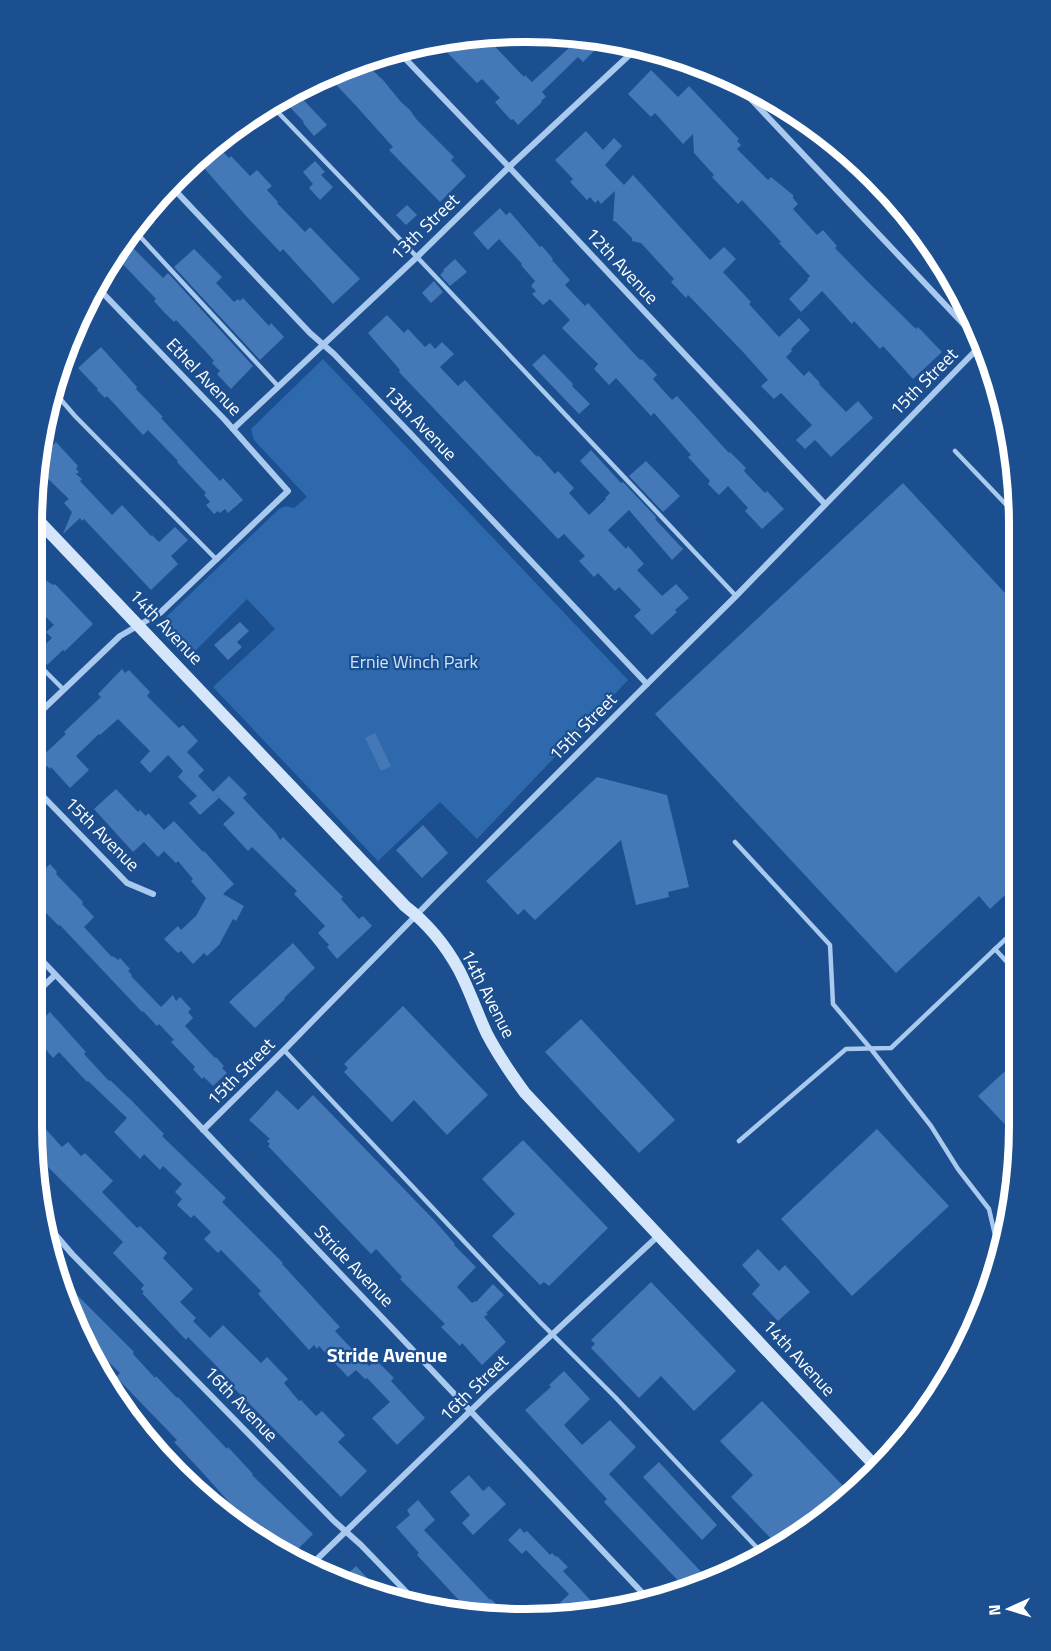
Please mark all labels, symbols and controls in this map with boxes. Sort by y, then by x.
street label: 13th Street [384,186,466,266]
street label: 12th Avenue [580,221,665,310]
street label: Ethel Avenue [160,332,249,422]
street label: 15th Street [884,341,964,422]
street label: 13th Avenue [377,379,464,467]
street label: 14th Avenue [123,583,210,671]
park label: Ernie Winch Park [350,648,479,675]
street label: 15th Street [543,686,623,767]
street label: 15th Avenue [59,790,146,877]
street label: 14th Avenue [455,945,522,1043]
street label: 15th Street [201,1031,281,1112]
street label: Stride Avenue [308,1219,401,1313]
street label: 14th Avenue [757,1313,842,1402]
district label: Stride Avenue [327,1339,447,1370]
street label: 16th Street [433,1347,515,1427]
street label: 16th Avenue [198,1360,285,1448]
north arrow [979,1579,1039,1639]
text: N [982,1604,1006,1616]

